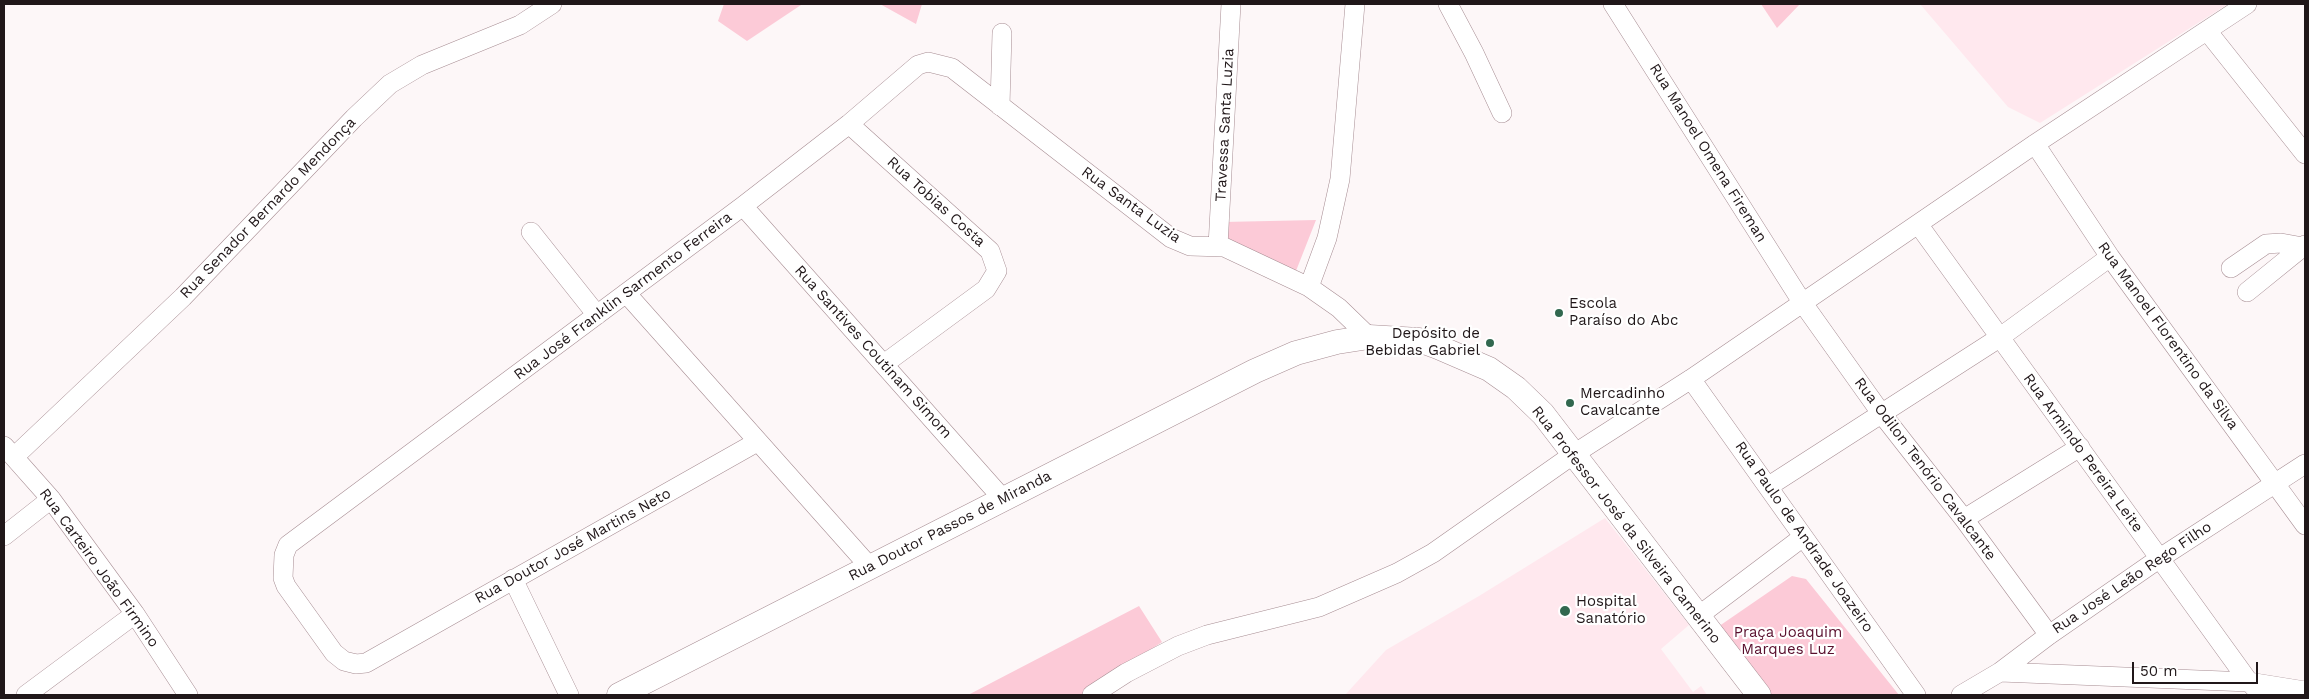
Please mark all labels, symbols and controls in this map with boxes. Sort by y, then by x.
street label: Travessa Santa Luzia [1212,48,1238,202]
street label: Rua Manoel Omena Fireman [1645,60,1771,246]
street label: Rua Senador Bernardo Mendonça [176,114,360,302]
street label: Rua Tobias Costa [883,153,989,251]
street label: Rua Santa Luzia [1078,163,1184,247]
street label: Rua José Franklin Sarmento Ferreira [511,208,735,384]
street label: Rua Manoel Florentino da Silva [2094,239,2242,433]
street label: Rua Santives Coutinam Simom [790,262,956,442]
place label: Escola Paraíso do Abc [1569,295,1678,330]
marker: Escola Paraíso do Abc [1553,307,1565,319]
place label: Depósito de Bebidas Gabriel [1365,325,1480,360]
marker: Depósito de Bebidas Gabriel [1484,337,1496,349]
street label: Rua Armindo Pereira Leite [2019,370,2147,536]
street label: Rua Odilon Tenório Cavalcante [1850,374,2000,564]
place label: Mercadinho Cavalcante [1580,385,1665,420]
marker: Mercadinho Cavalcante [1564,397,1576,409]
street label: Rua Professor José da Silveira Camerino [1528,402,1724,648]
street label: Rua Paulo de Andrade Joazeiro [1731,438,1877,636]
street label: Rua Doutor Passos de Miranda [846,467,1054,585]
street label: Rua Doutor José Martins Neto [472,484,674,608]
street label: Rua Carteiro João Firmino [35,485,163,651]
street label: Rua José Leão Rego Filho [2049,518,2215,638]
place label: Hospital Sanatório [1576,593,1646,628]
marker: Hospital Sanatório [1558,604,1572,618]
park label: Praça Joaquim Marques Luz [1734,624,1842,659]
scale bar [2134,652,2260,684]
text: 50 m [2140,662,2177,680]

